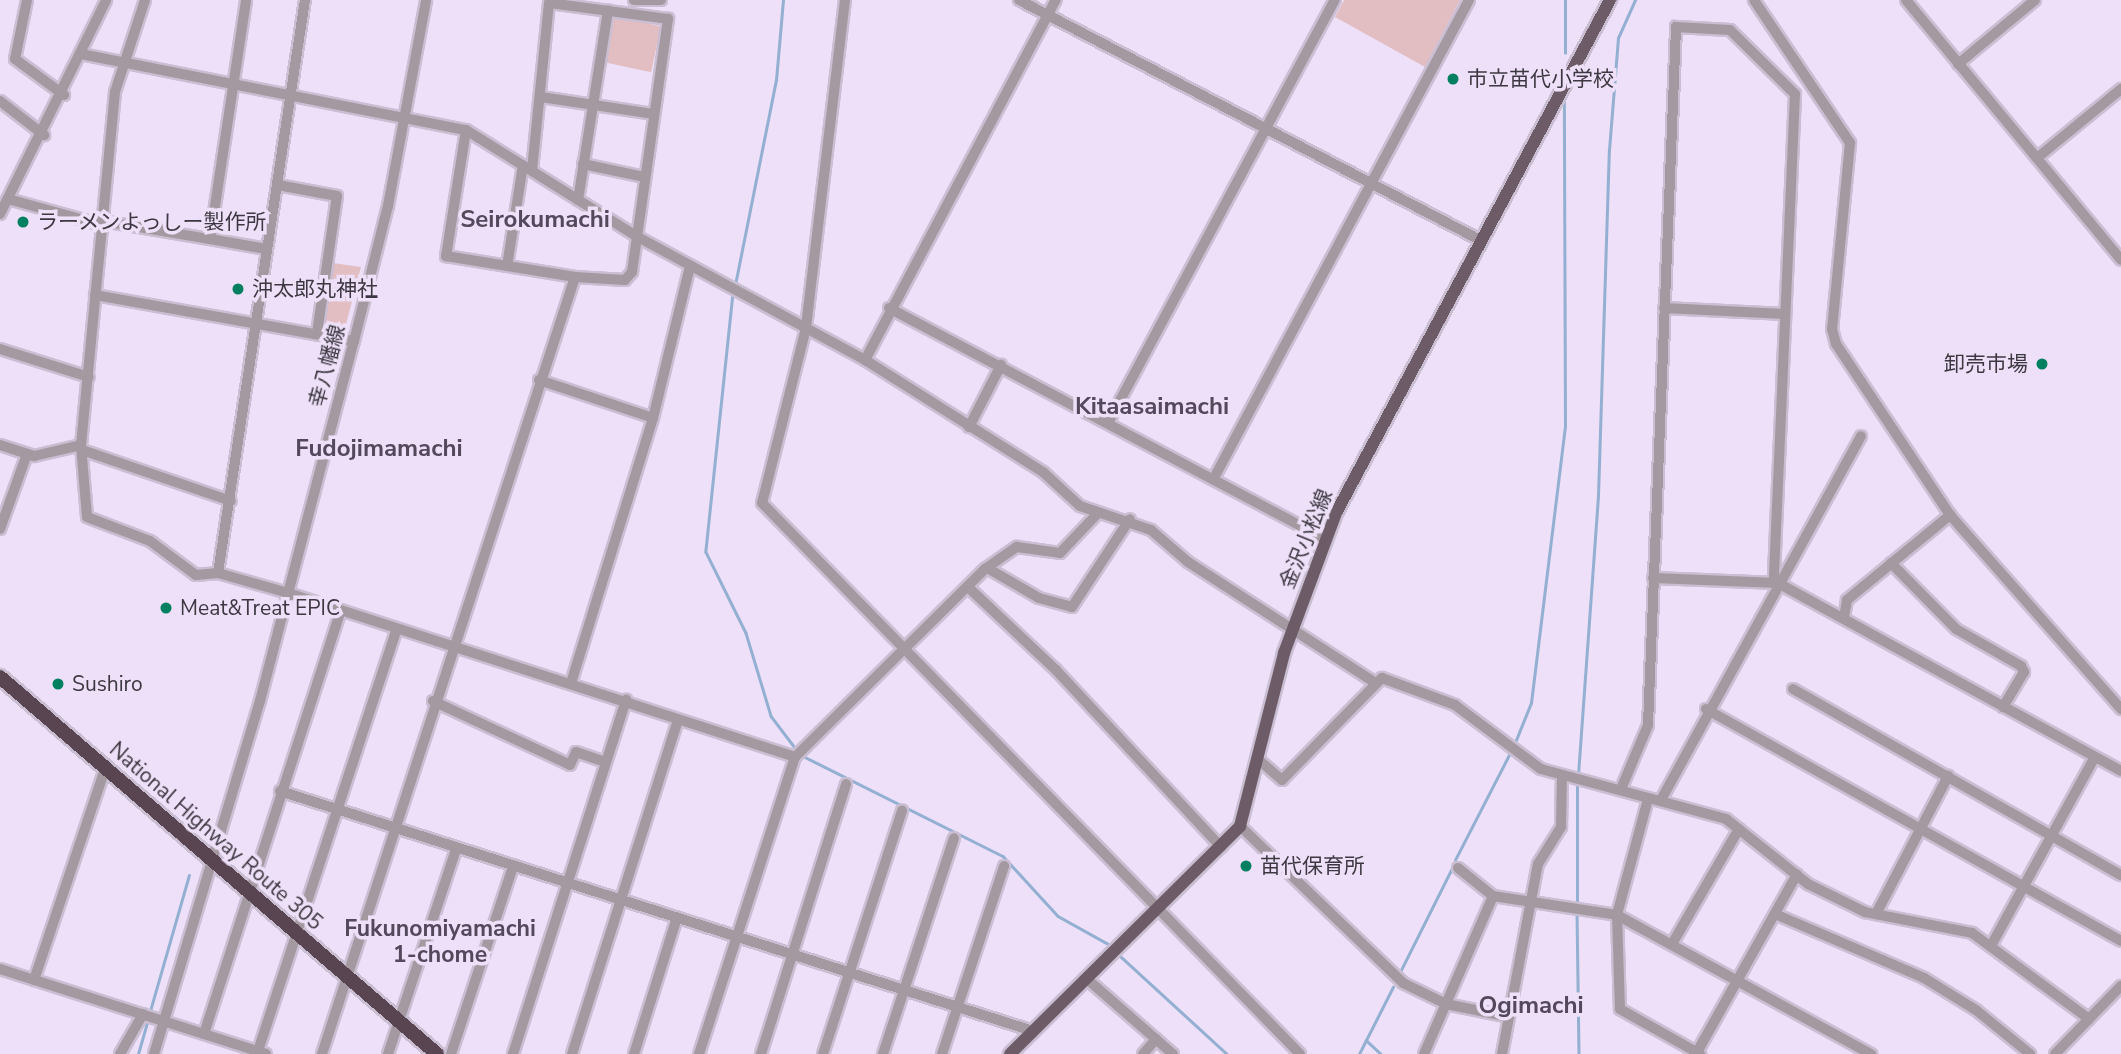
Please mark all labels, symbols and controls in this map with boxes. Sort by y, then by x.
place label: 市立苗代小学校 [1467,66,1614,92]
marker: 市立苗代小学校 [1445,71,1461,87]
district label: Seirokumachi [460,206,610,234]
place label: ラーメンよっしー製作所 [37,209,268,235]
marker: ラーメンよっしー製作所 [15,214,31,230]
place label: 沖太郎丸神社 [252,276,378,302]
marker: 沖太郎丸神社 [230,281,246,297]
street label: 幸八幡線 [304,322,350,410]
place label: 卸売市場 [1944,351,2028,377]
marker: 卸売市場 [2034,356,2050,372]
district label: Kitaasaimachi [1075,393,1229,421]
district label: Fudojimamachi [295,435,463,463]
street label: 金沢小松線 [1275,486,1337,592]
place label: Meat&Treat EPIC [180,595,340,621]
marker: Meat&Treat EPIC [158,600,174,616]
place label: Sushiro [72,671,143,697]
marker: Sushiro [50,676,66,692]
street label: National Highway Route 305 [104,737,328,935]
place label: 苗代保育所 [1260,853,1365,879]
marker: 苗代保育所 [1238,858,1254,874]
district label: Fukunomiyamachi 1-chome [344,915,536,969]
district label: Ogimachi [1478,992,1584,1020]

